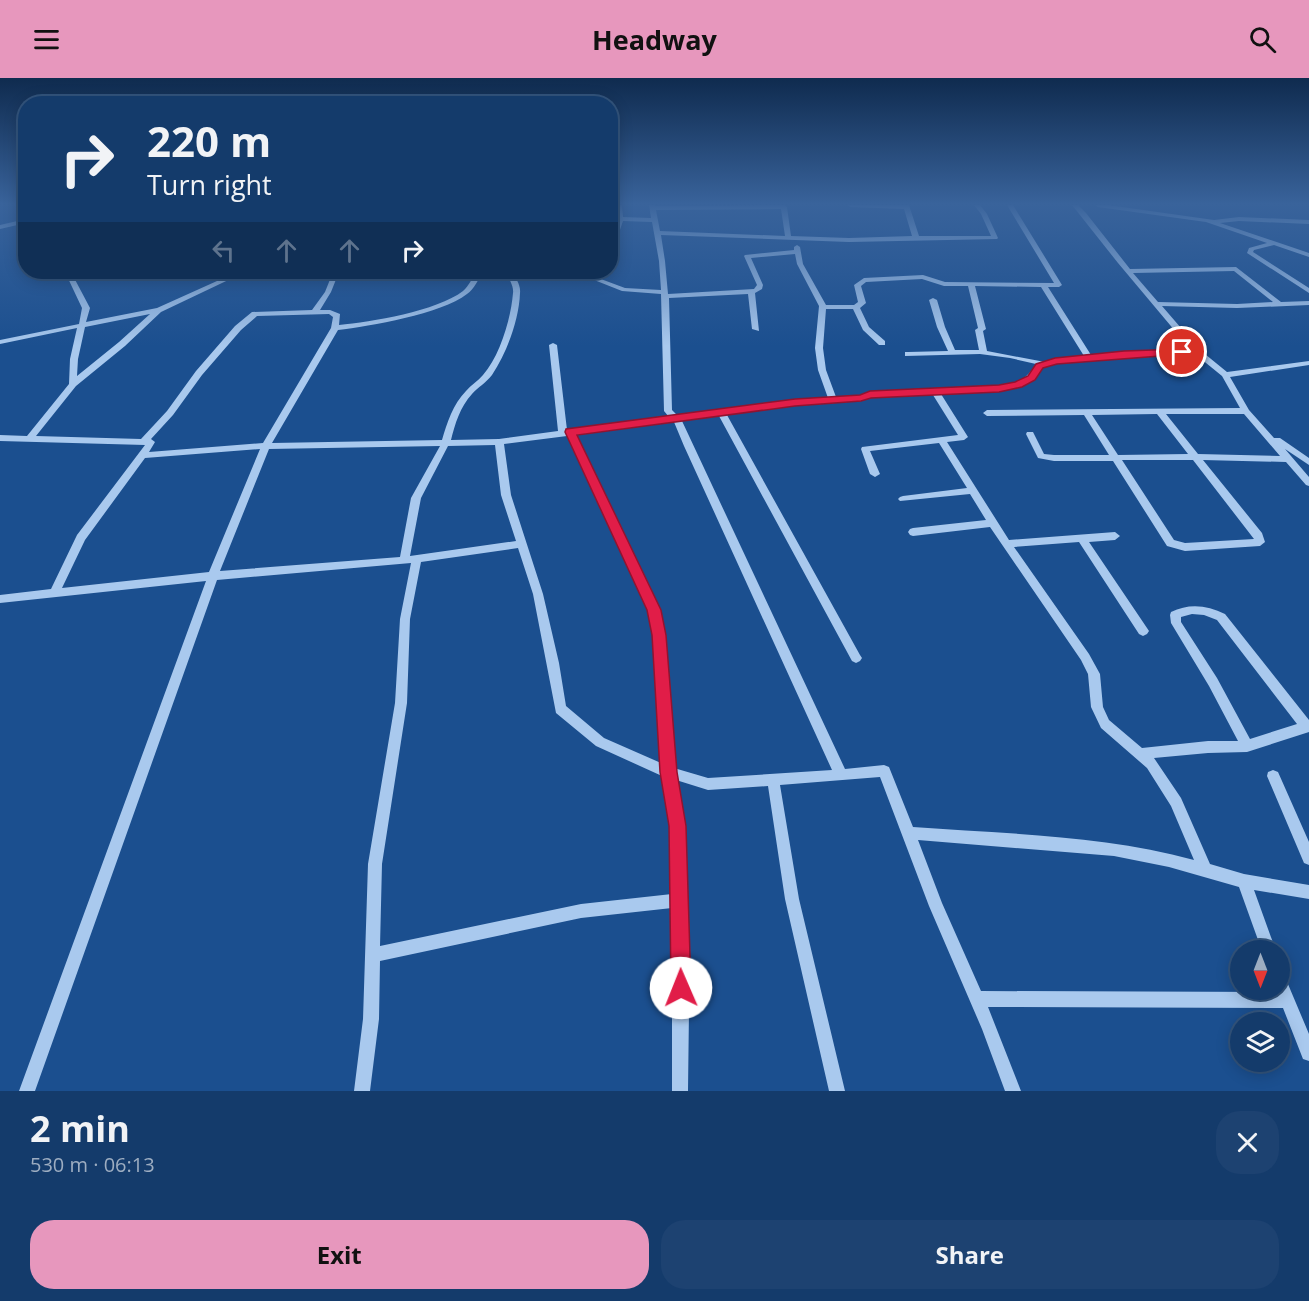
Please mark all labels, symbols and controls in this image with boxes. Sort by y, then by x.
text: Headway [592,21,717,58]
icon: menu [30,23,63,56]
icon: search [1246,23,1279,56]
text: 220 m [147,112,271,169]
icon: right [48,120,126,198]
text: Turn right [147,166,272,203]
icon: left [207,234,240,267]
icon: ahead [270,234,303,267]
icon: ahead [333,234,366,267]
icon: right [396,234,429,267]
pin [1156,326,1207,377]
icon: arrive [1165,335,1198,368]
north arrow [1230,940,1290,1000]
map controls [1230,940,1290,1072]
position arrow [649,956,713,1020]
button: layers [1230,1012,1290,1072]
text: 2 min [30,1104,130,1153]
button: close [1216,1111,1279,1174]
text: 530 m · 06:13 [30,1151,155,1178]
button: Exit [30,1220,649,1289]
button: Share [661,1220,1279,1289]

